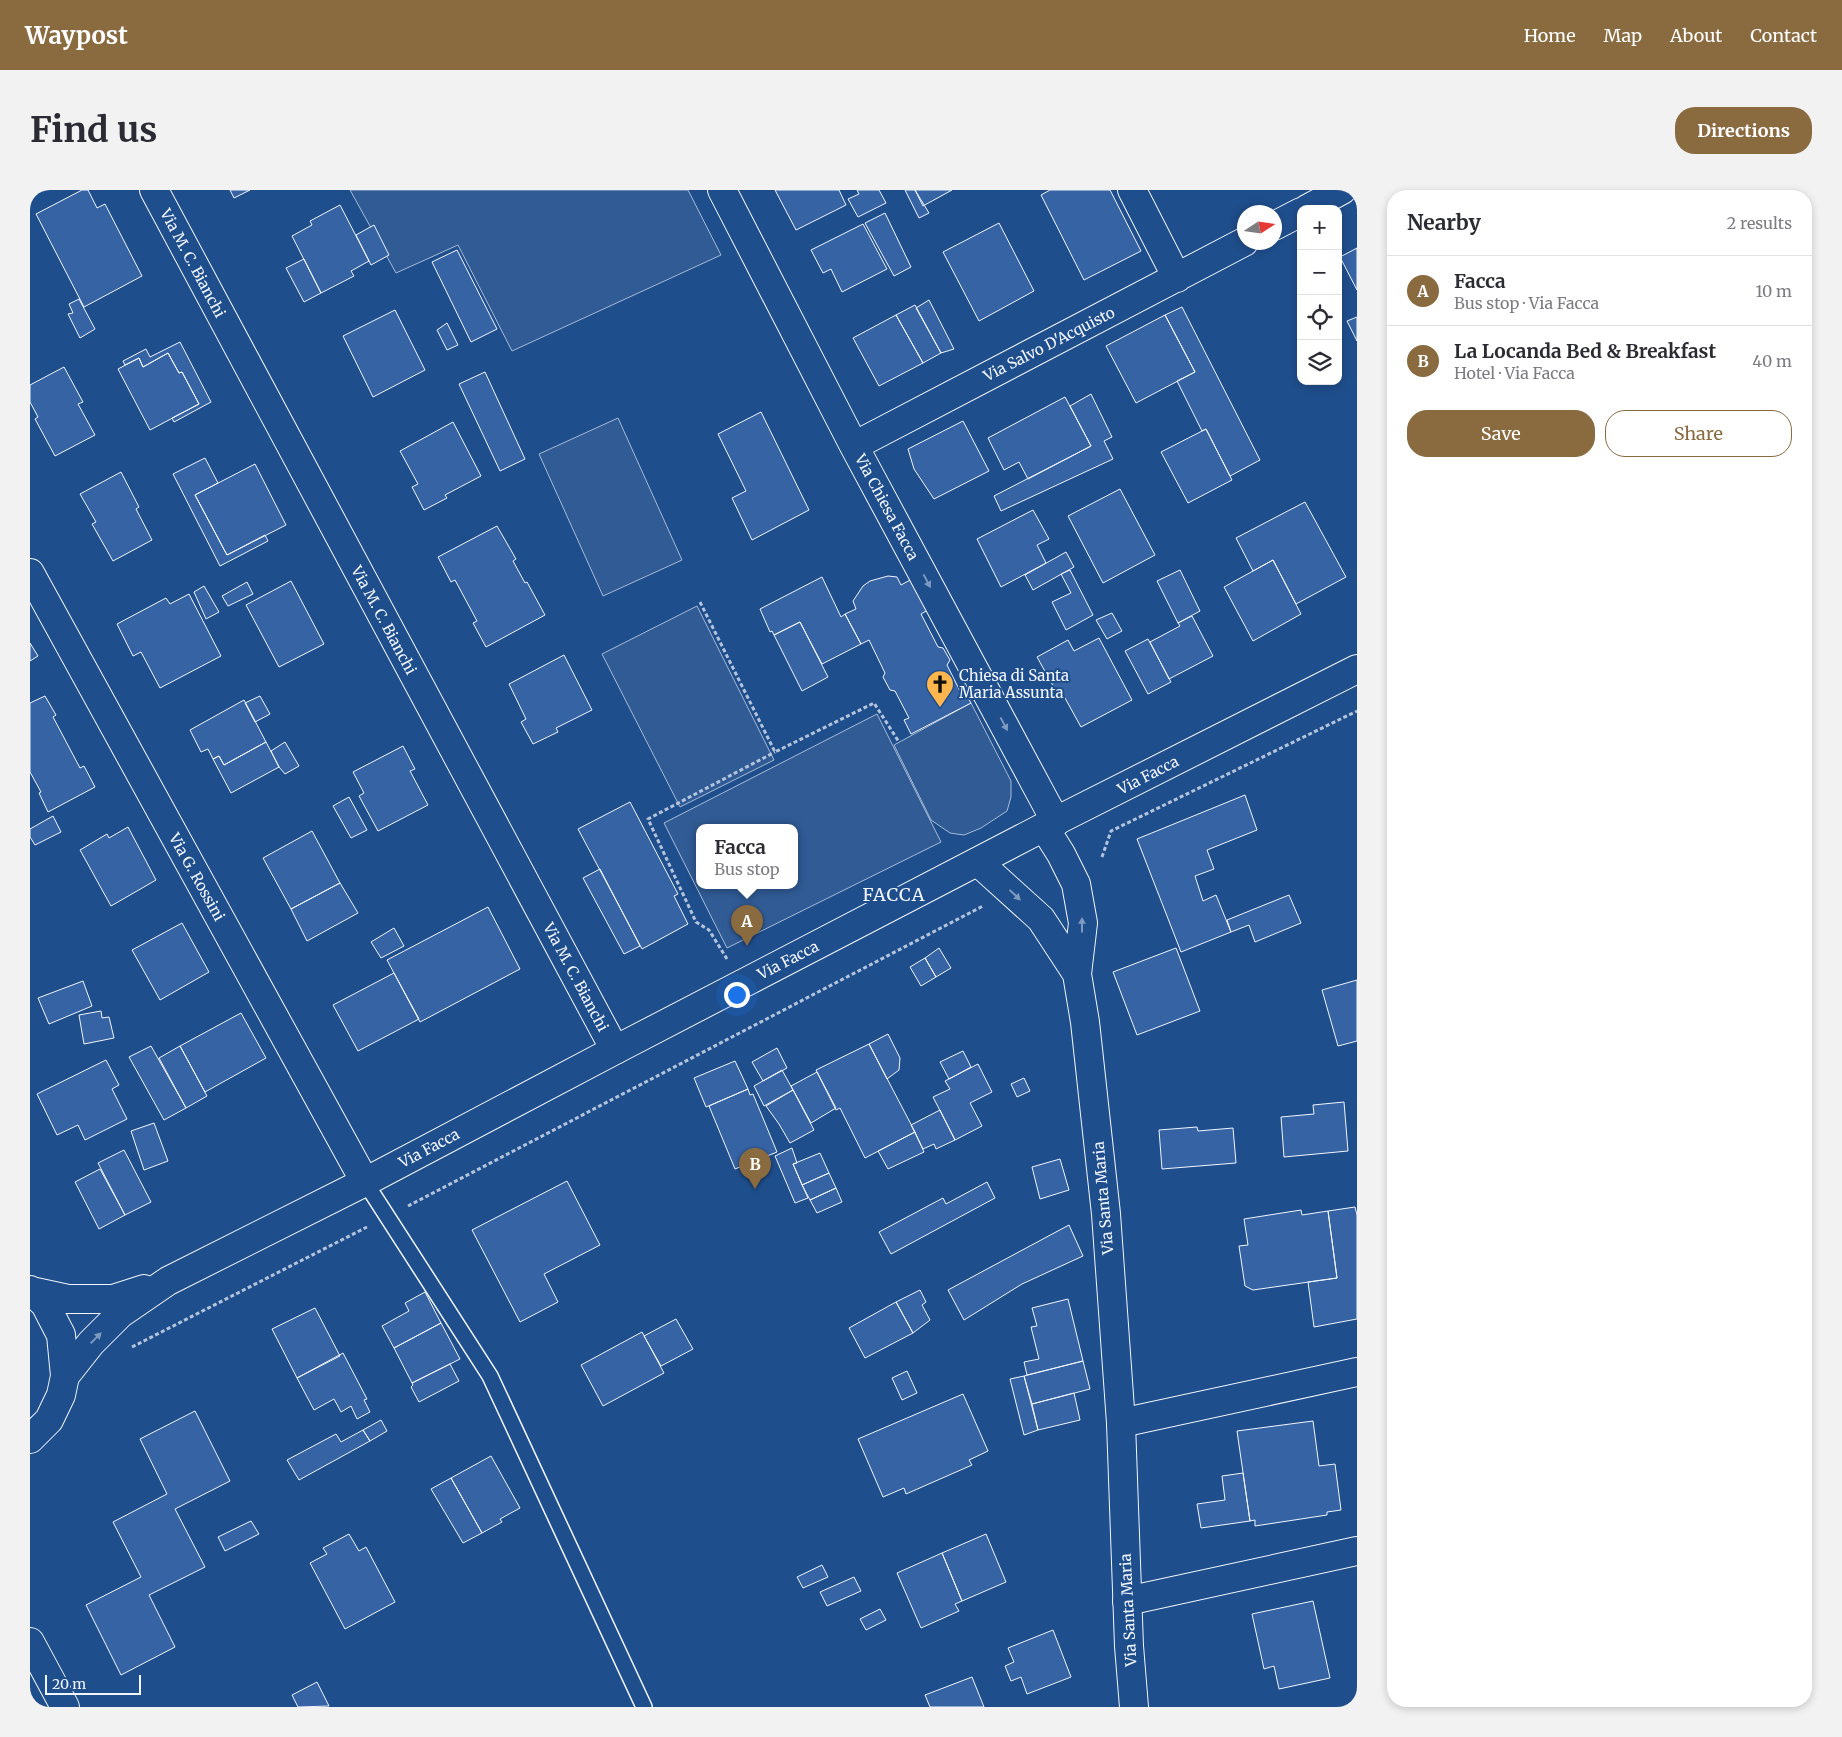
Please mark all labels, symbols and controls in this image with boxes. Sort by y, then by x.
text: Waypost [25,20,128,51]
text: Home [1524,24,1576,47]
text: Map [1604,24,1642,47]
text: About [1670,24,1722,47]
text: Contact [1750,24,1817,47]
button: Directions [1675,107,1812,154]
text: Find us [30,108,157,152]
street label: Via M. C. Bianchi [156,204,230,321]
north arrow [1237,205,1282,250]
map controls [1297,205,1342,385]
button: + [1297,205,1342,250]
text: Nearby [1407,209,1481,236]
text: 2 results [1727,213,1792,233]
button: − [1297,250,1342,295]
text: Facca [1454,269,1506,293]
text: A [1417,281,1429,301]
text: 10 m [1755,281,1792,301]
text: Bus stop · Via Facca [1454,293,1599,313]
button: locate [1297,295,1342,340]
street label: Via Salvo D'Acquisto [979,303,1118,386]
text: La Locanda Bed & Breakfast [1454,339,1716,363]
button: layers [1297,340,1342,385]
text: B [1417,351,1429,371]
text: 40 m [1752,351,1792,371]
text: Hotel · Via Facca [1454,363,1575,383]
button: Save [1407,410,1595,457]
button: Share [1605,410,1792,457]
street label: Via Chiesa Facca [851,450,923,563]
street label: Via M. C. Bianchi [347,561,421,678]
one-way arrow [923,574,931,588]
place label: Chiesa di Santa Maria Assunta [959,666,1069,702]
church icon: Chiesa di Santa Maria Assunta [925,669,955,708]
one-way arrow [1000,717,1008,731]
street label: Via Facca [1113,752,1182,799]
popup [696,824,798,889]
street label: Via G. Rossini [165,829,229,924]
text: Facca [714,835,766,859]
text: Bus stop [714,859,780,879]
district label: FACCA [863,883,925,906]
one-way arrow [1008,889,1021,900]
pin: A [731,905,763,946]
one-way arrow [1078,917,1086,933]
street label: Via M. C. Bianchi [539,918,613,1035]
street label: Via Facca [753,937,822,984]
your location [724,982,750,1008]
street label: Via Facca [395,1124,463,1172]
street label: Via Santa Maria [1089,1141,1117,1256]
pin: B [739,1148,771,1189]
one-way arrow [90,1333,102,1345]
street label: Via Santa Maria [1116,1553,1141,1668]
scale bar [45,1672,141,1695]
text: 20 m [52,1675,86,1693]

